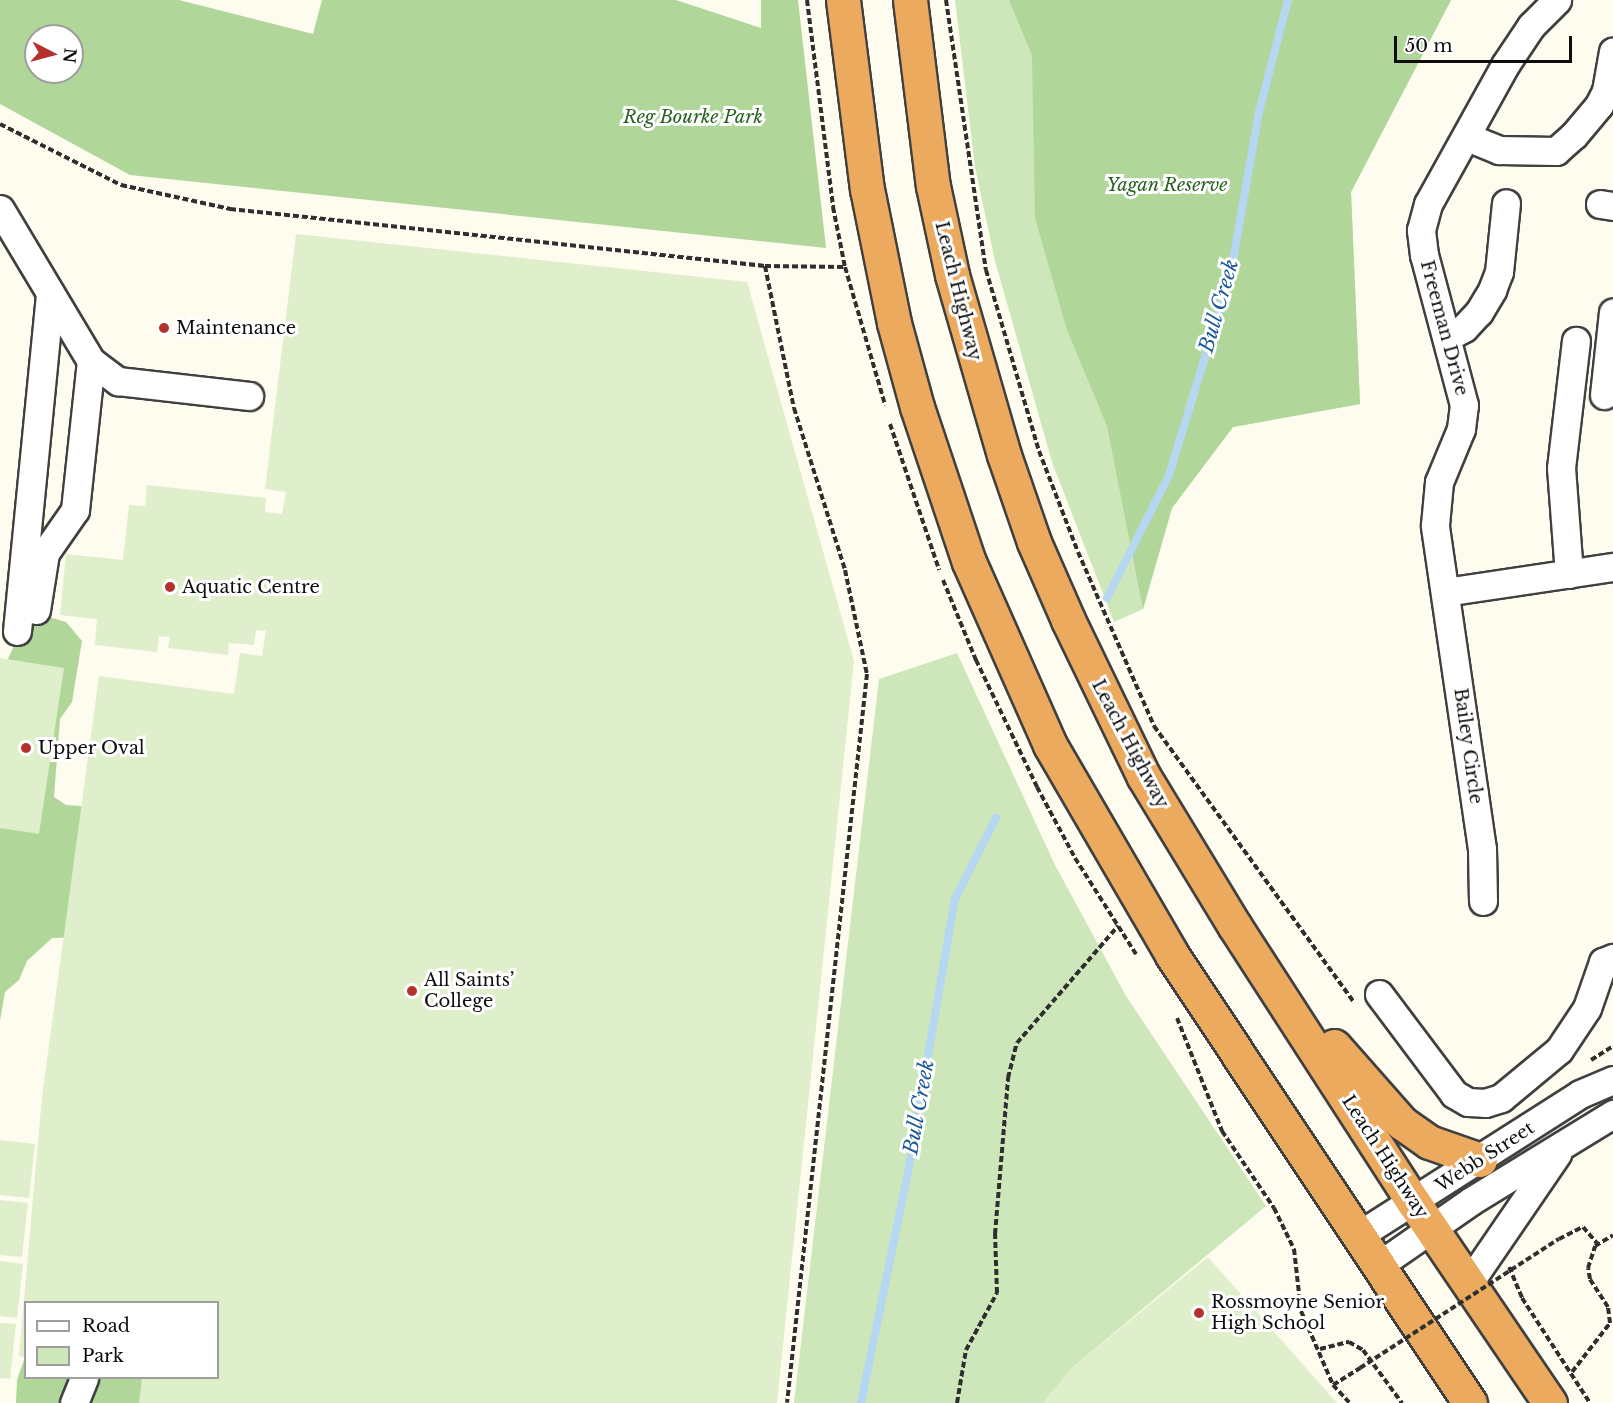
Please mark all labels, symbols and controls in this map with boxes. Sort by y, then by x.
north arrow [24,24,84,84]
scale bar [1397,24,1576,62]
text: 50 m [1405,35,1453,57]
text: N [59,47,81,64]
park label: Reg Bourke Park [623,106,763,128]
park label: Yagan Reserve [1106,174,1228,196]
street label: Leach Highway [930,219,986,363]
water label: Bull Creek [1194,256,1244,356]
street label: Freeman Drive [1416,258,1472,398]
place label: Maintenance [176,317,296,339]
marker: Maintenance [157,321,171,335]
place label: Aquatic Centre [182,576,320,598]
marker: Aquatic Centre [163,580,177,594]
street label: Leach Highway [1087,676,1173,812]
street label: Bailey Circle [1449,686,1487,806]
place label: Upper Oval [38,737,145,759]
marker: Upper Oval [19,741,33,755]
place label: All Saints’ College [424,970,514,1012]
marker: All Saints’ College [405,984,419,998]
water label: Bull Creek [899,1058,939,1156]
street label: Leach Highway [1337,1091,1433,1223]
street label: Webb Street [1432,1117,1538,1197]
place label: Rossmoyne Senior High School [1211,1292,1384,1334]
legend [24,1301,219,1379]
marker: Rossmoyne Senior High School [1192,1306,1206,1320]
text: Road [82,1315,130,1337]
text: Park [82,1345,124,1367]

